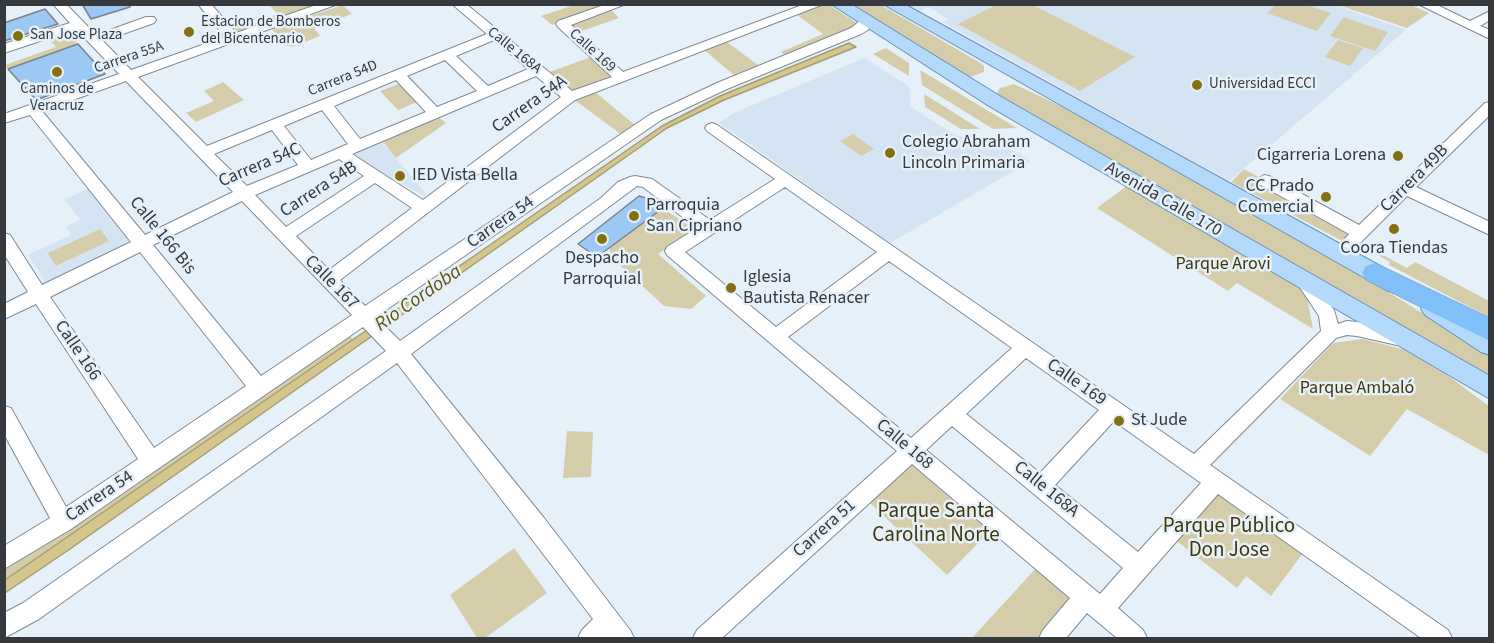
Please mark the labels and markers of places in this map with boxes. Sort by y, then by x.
place label: Estacion de Bomberos del Bicentenario [201,14,340,49]
marker: Estacion de Bomberos del Bicentenario [182,25,196,39]
place label: San Jose Plaza [30,27,122,45]
marker: San Jose Plaza [11,29,25,43]
marker: Caminos de Veracruz [50,65,64,79]
place label: Universidad ECCI [1209,76,1316,94]
marker: Universidad ECCI [1190,78,1204,92]
place label: Caminos de Veracruz [20,81,94,116]
place label: Colegio Abraham Lincoln Primaria [902,132,1031,174]
place label: Cigarreria Lorena [1257,145,1386,167]
marker: Colegio Abraham Lincoln Primaria [883,146,897,160]
marker: Cigarreria Lorena [1391,149,1405,163]
place label: IED Vista Bella [412,165,518,187]
marker: IED Vista Bella [393,169,407,183]
place label: CC Prado Comercial [1238,176,1314,219]
marker: CC Prado Comercial [1319,190,1333,204]
place label: Parroquia San Cipriano [646,195,742,238]
marker: Parroquia San Cipriano [627,209,641,223]
marker: Coora Tiendas [1387,222,1401,236]
marker: Despacho Parroquial [595,232,609,246]
place label: Coora Tiendas [1340,238,1448,260]
place label: Despacho Parroquial [563,248,641,290]
place label: Iglesia Bautista Renacer [743,267,869,310]
marker: Iglesia Bautista Renacer [724,281,738,295]
place label: St Jude [1131,410,1187,432]
marker: St Jude [1112,414,1126,428]

